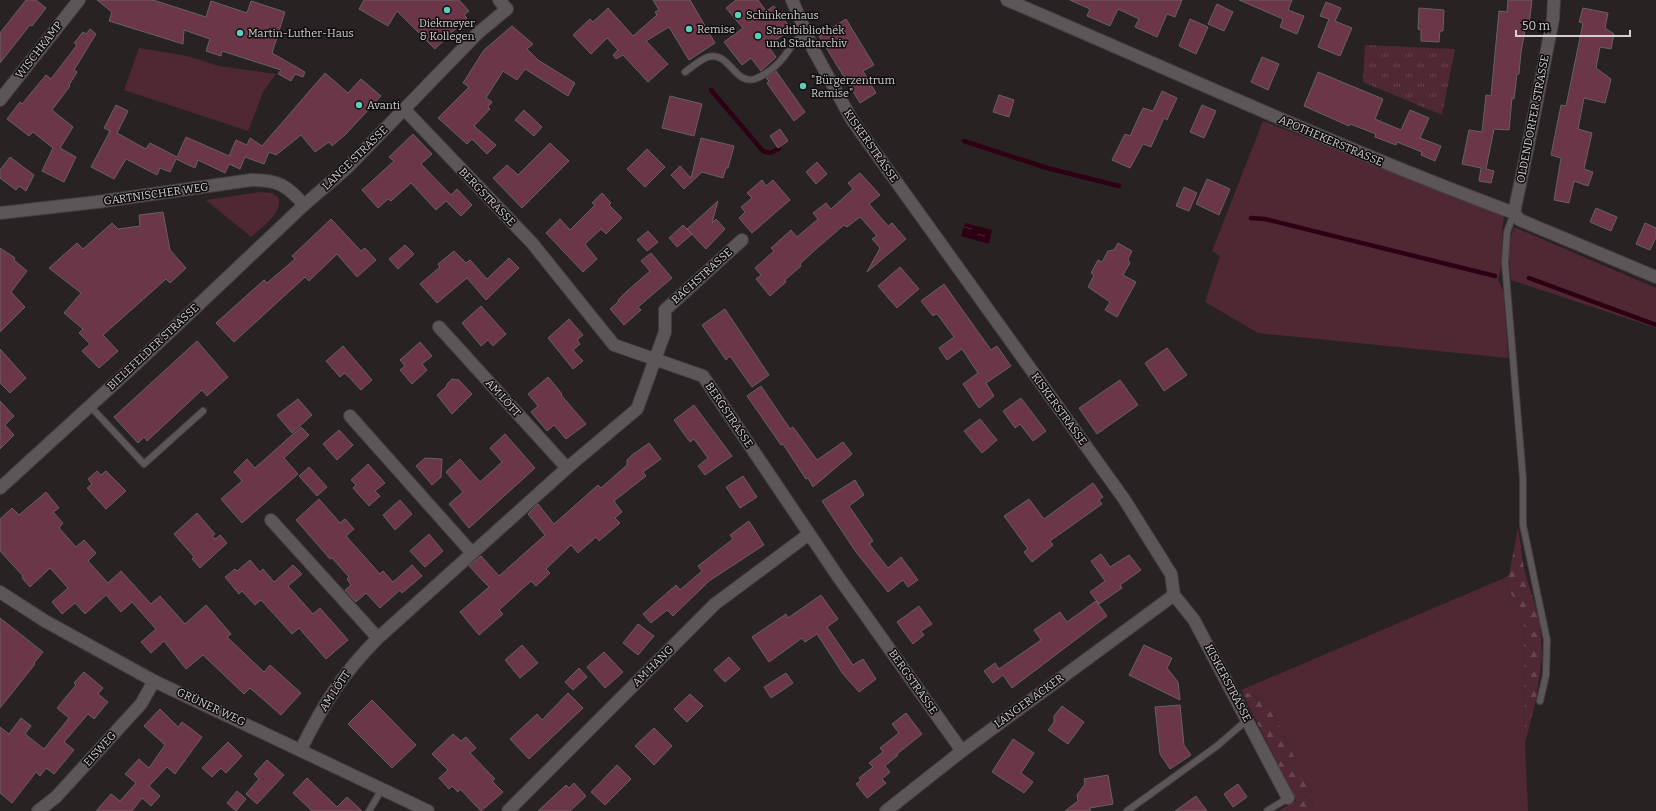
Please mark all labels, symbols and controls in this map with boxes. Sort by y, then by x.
marker: Diekmeyer & Kollegen [442,5,452,15]
place label: Schinkenhaus [746,9,819,22]
marker: Schinkenhaus [733,10,743,20]
scale bar [1516,12,1630,38]
place label: Diekmeyer & Kollegen [419,17,475,43]
street label: WISCHKAMP [13,19,66,81]
text: 50 m [1522,19,1551,33]
place label: Remise [697,23,735,36]
marker: Remise [684,24,694,34]
place label: Stadtbibliothek und Stadtarchiv [766,24,847,50]
place label: Martin-Luther-Haus [248,27,354,40]
marker: Martin-Luther-Haus [235,28,245,38]
marker: Stadtbibliothek und Stadtarchiv [753,31,763,41]
street label: OLDENDORFER STRASSE [1514,54,1552,184]
place label: "Bürgerzentrum Remise" [811,74,895,100]
marker: "Bürgerzentrum Remise" [798,81,808,91]
place label: Avanti [367,99,401,112]
marker: Avanti [354,100,364,110]
street label: KISKERSTRASSE [841,107,901,185]
street label: APOTHEKERSTRASSE [1277,113,1385,169]
street label: LANGE STRASSE [320,123,391,193]
street label: BERGSTRASSE [456,165,518,229]
street label: GARTNISCHER WEG [103,180,209,208]
street label: BACHSTRASSE [669,245,735,306]
street label: BIELEFELDER STRASSE [105,301,202,393]
street label: KISKERSTRASSE [1028,370,1090,448]
street label: AM LÖTT [483,377,523,420]
street label: BERGSTRASSE [702,380,756,450]
street label: KISKERSTRASSE [1202,642,1254,724]
street label: AM HANG [630,643,676,689]
street label: BERGSTRASSE [886,647,940,717]
street label: AM LÖTT [317,668,353,714]
street label: LANGER ACKER [992,671,1067,731]
street label: GRÜNER WEG [175,685,247,729]
street label: EISWEG [81,729,119,769]

